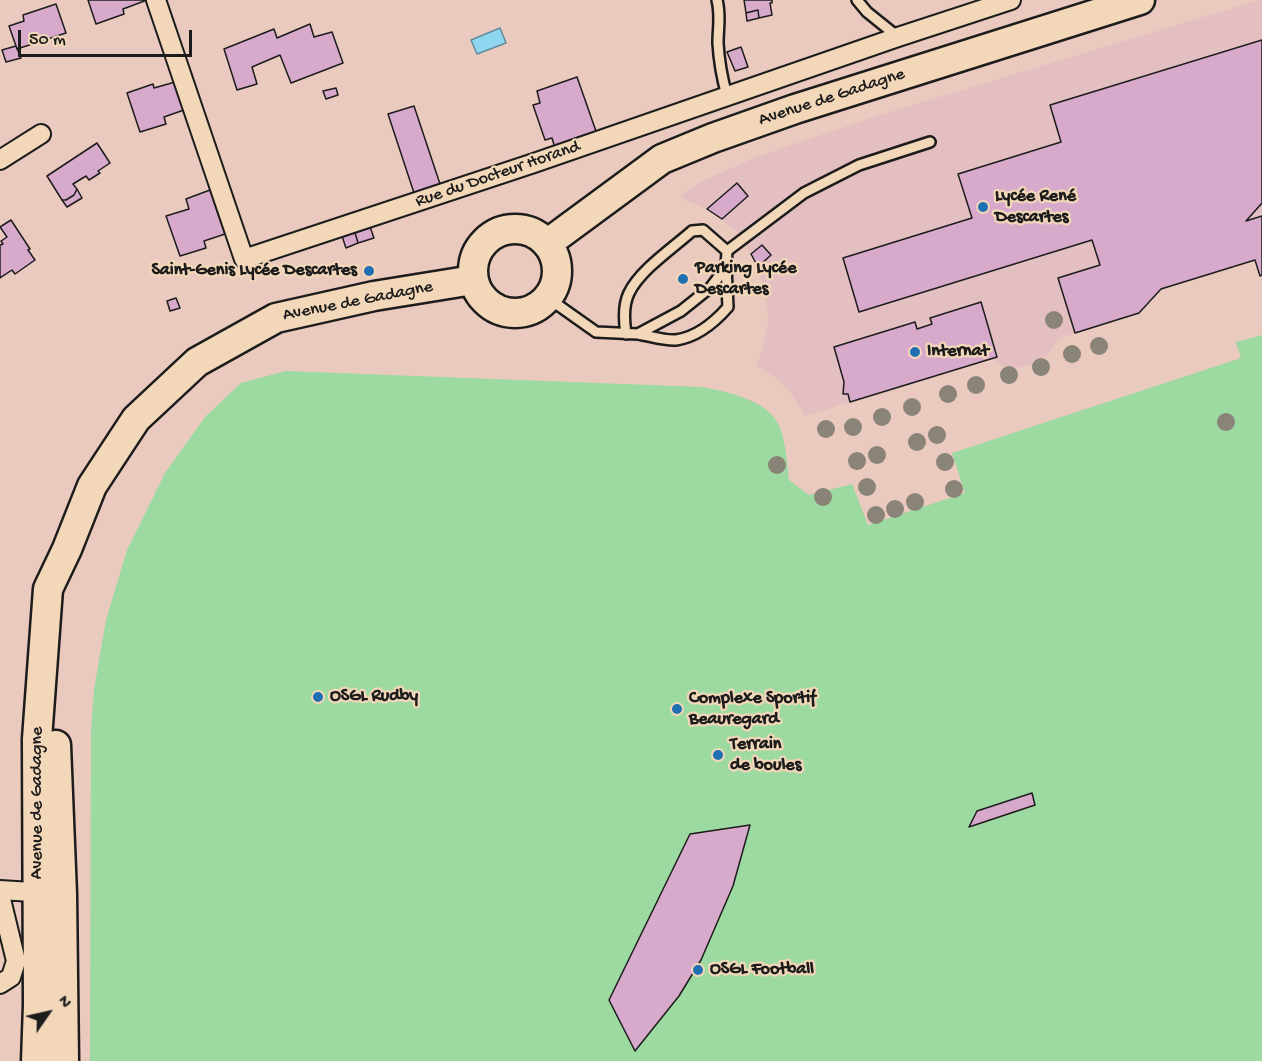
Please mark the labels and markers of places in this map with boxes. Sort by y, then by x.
place label: Lycée René Descartes [995,186,1076,228]
marker: Lycée René Descartes [976,200,990,214]
place label: Parking Lycée Descartes [695,258,796,300]
place label: Saint-Genis Lycée Descartes [151,260,357,282]
marker: Saint-Genis Lycée Descartes [362,264,376,278]
marker: Parking Lycée Descartes [676,272,690,286]
place label: Internat [927,341,989,363]
marker: Internat [908,345,922,359]
place label: OSGL Rudby [330,686,418,708]
place label: Complexe Sportif Beauregard [689,688,816,730]
marker: OSGL Rudby [311,690,325,704]
marker: Complexe Sportif Beauregard [670,702,684,716]
place label: Terrain de boules [730,734,801,777]
marker: Terrain de boules [711,748,725,762]
place label: OSGL Football [710,959,814,981]
marker: OSGL Football [691,963,705,977]

